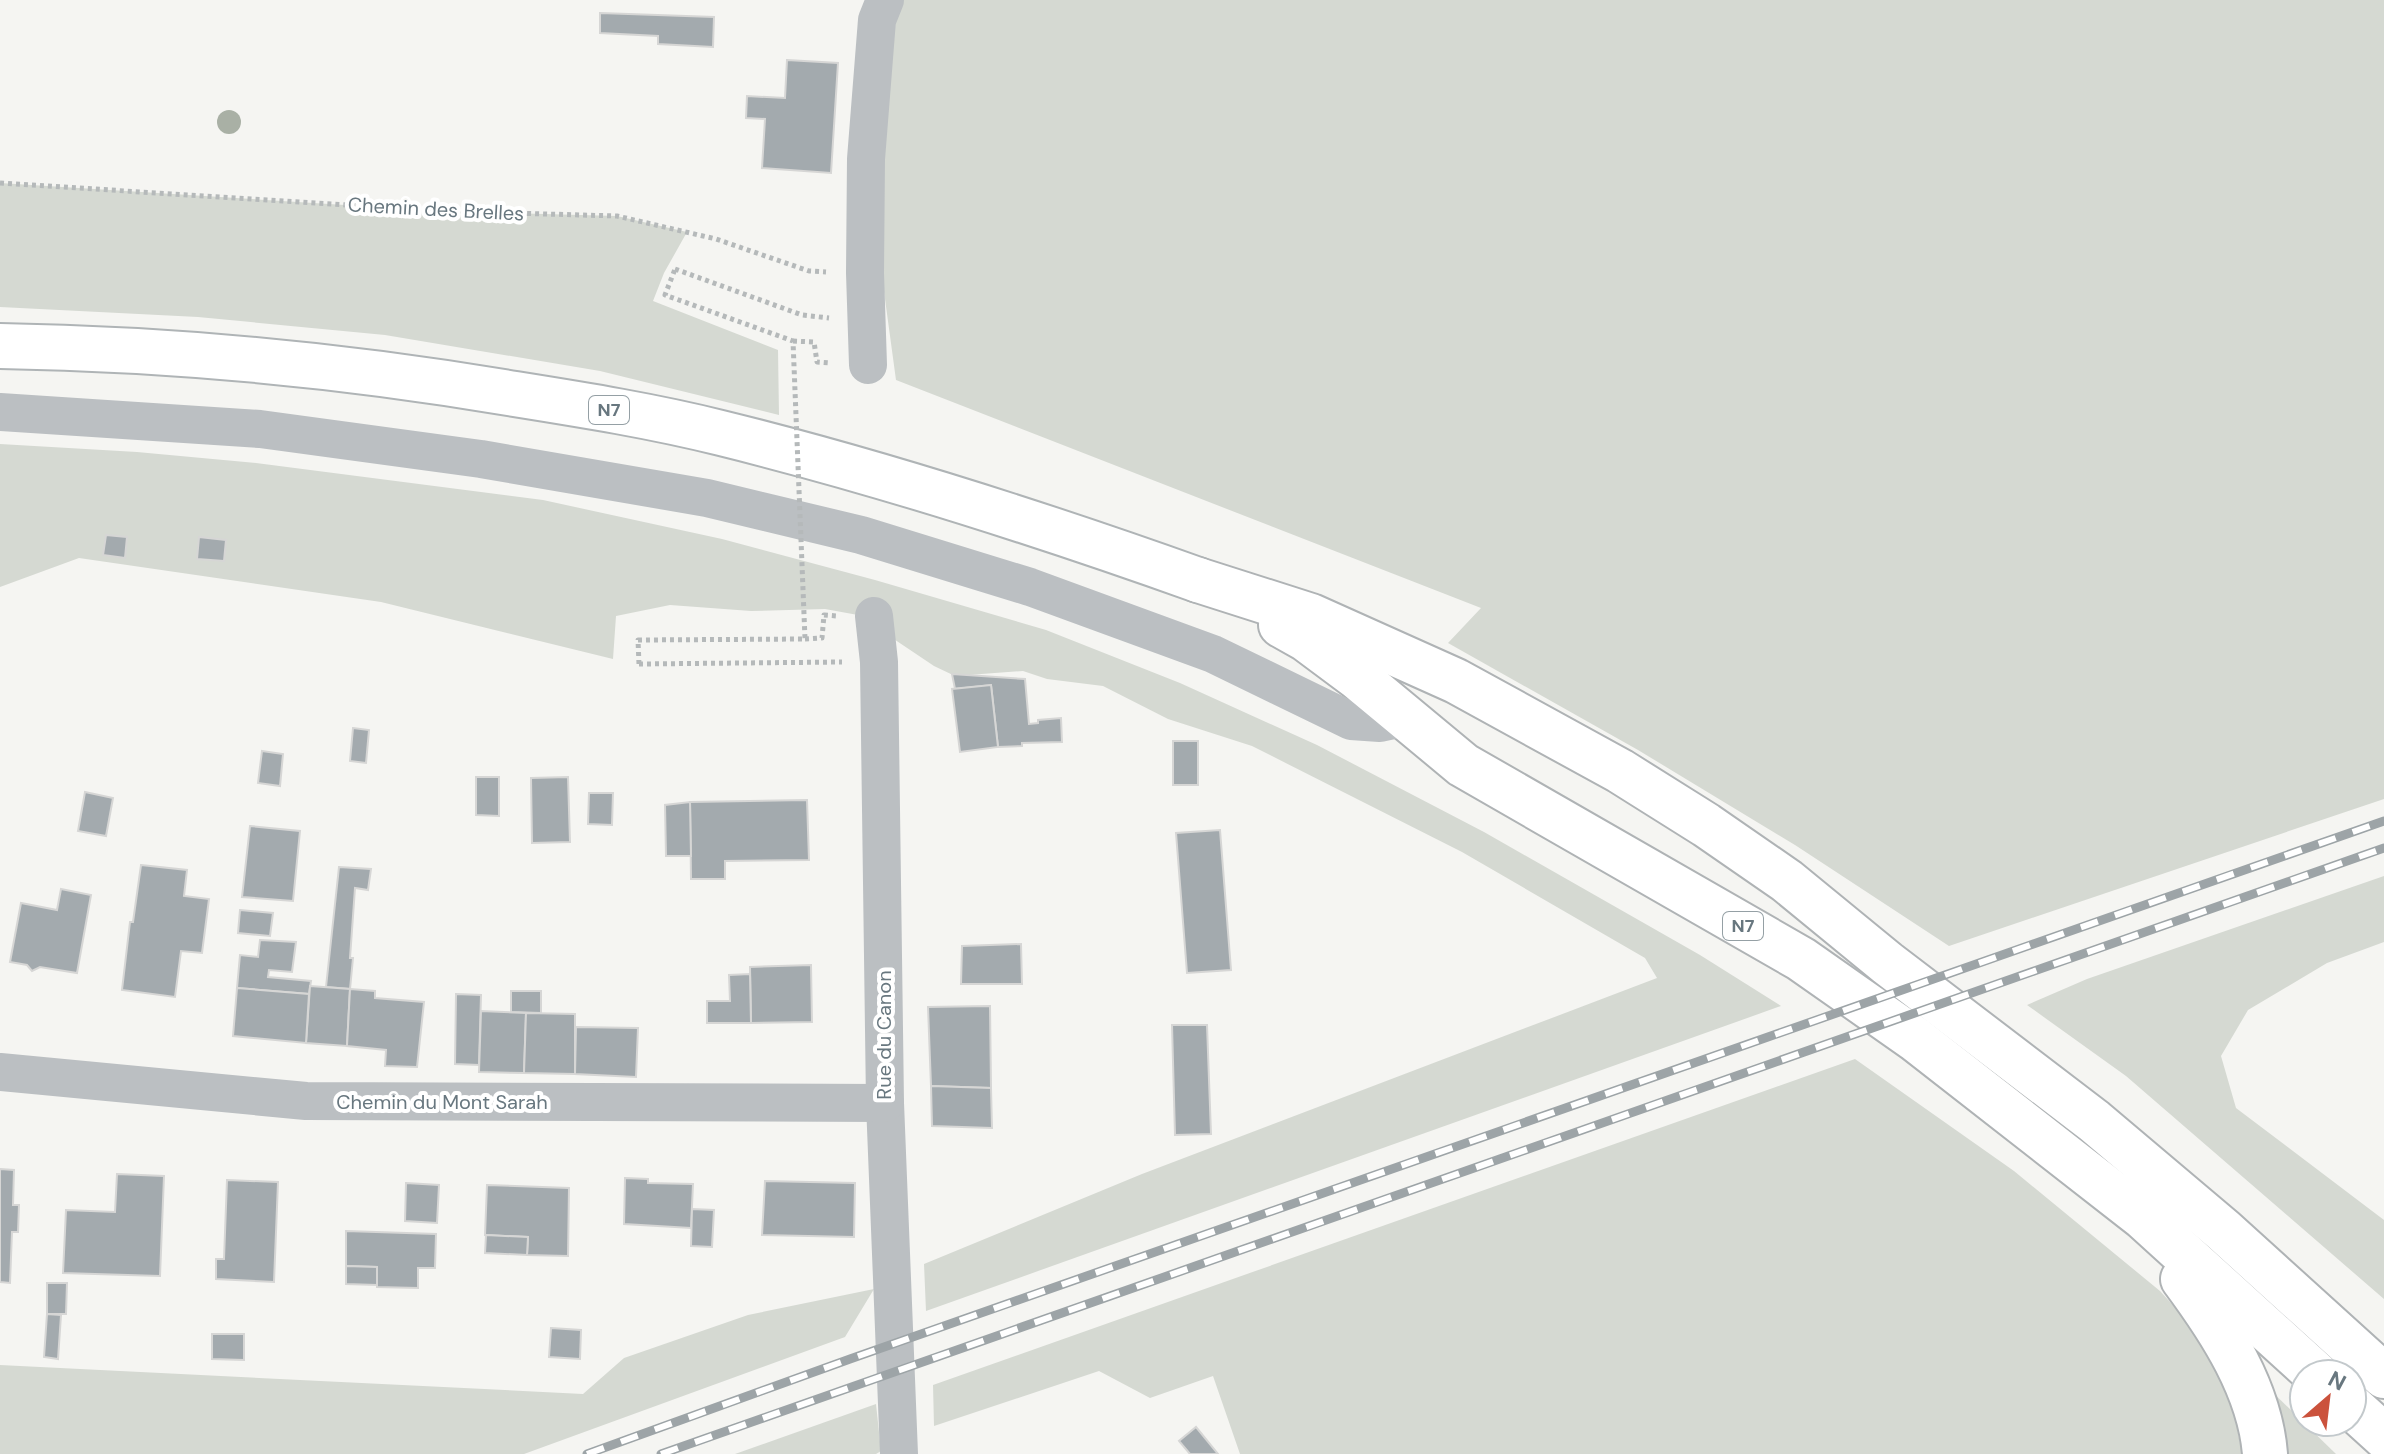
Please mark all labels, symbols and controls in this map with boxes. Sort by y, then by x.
street label: Chemin des Brelles [347,191,525,227]
road number: N7 [589,396,629,424]
road number: N7 [1723,912,1763,940]
street label: Rue du Canon [871,970,897,1100]
street label: Chemin du Mont Sarah [336,1089,548,1115]
north arrow [2288,1358,2368,1438]
text: N [2323,1364,2351,1397]

